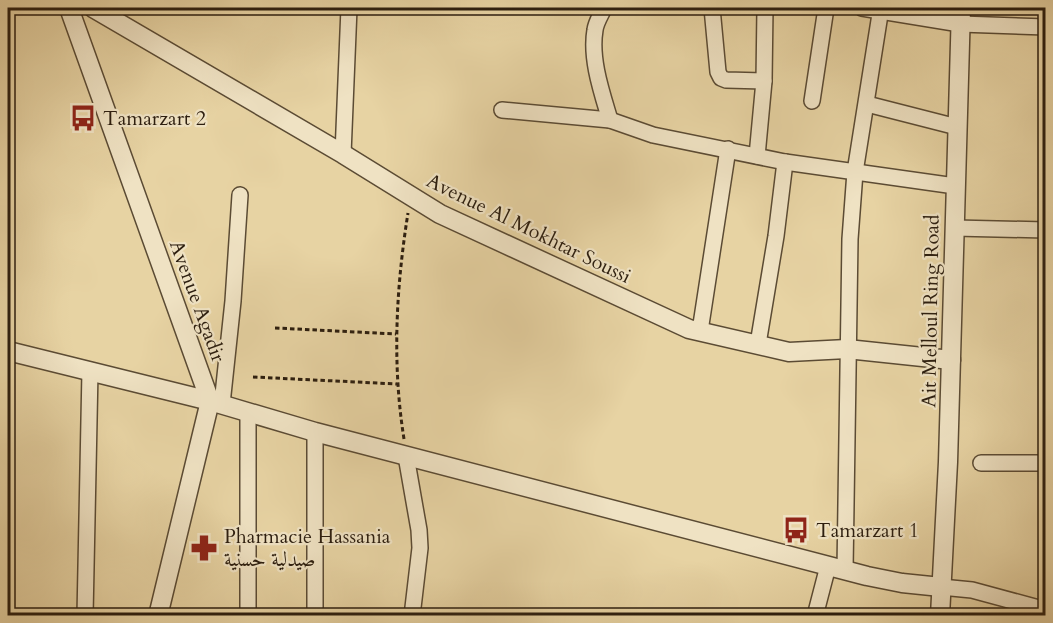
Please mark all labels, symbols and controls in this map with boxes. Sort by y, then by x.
bus stop icon: Tamarzart 2 [68,103,98,133]
place label: Tamarzart 2 [103,105,206,132]
street label: Avenue Al Mokhtar Soussi [422,167,636,290]
street label: Ait Melloul Ring Road [915,214,946,408]
street label: Avenue Agadir [163,236,232,367]
bus stop icon: Tamarzart 1 [781,515,811,545]
place label: Tamarzart 1 [816,517,919,544]
place label: Pharmacie Hassania صيدلية حسنية [224,523,391,573]
pharmacy icon: Pharmacie Hassania صيدلية حسنية [189,533,219,563]

